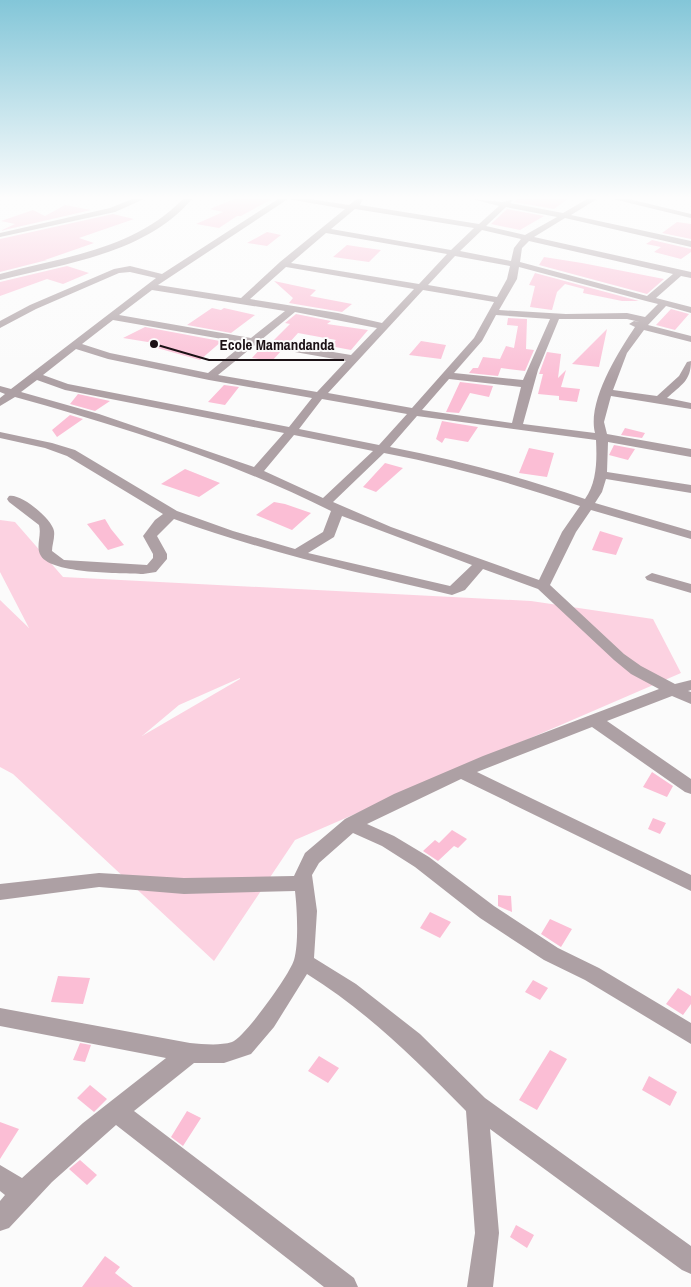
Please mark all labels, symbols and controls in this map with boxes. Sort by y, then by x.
callout: Ecole Mamandanda [209,330,344,360]
text: Ecole Mamandanda [220,334,335,355]

